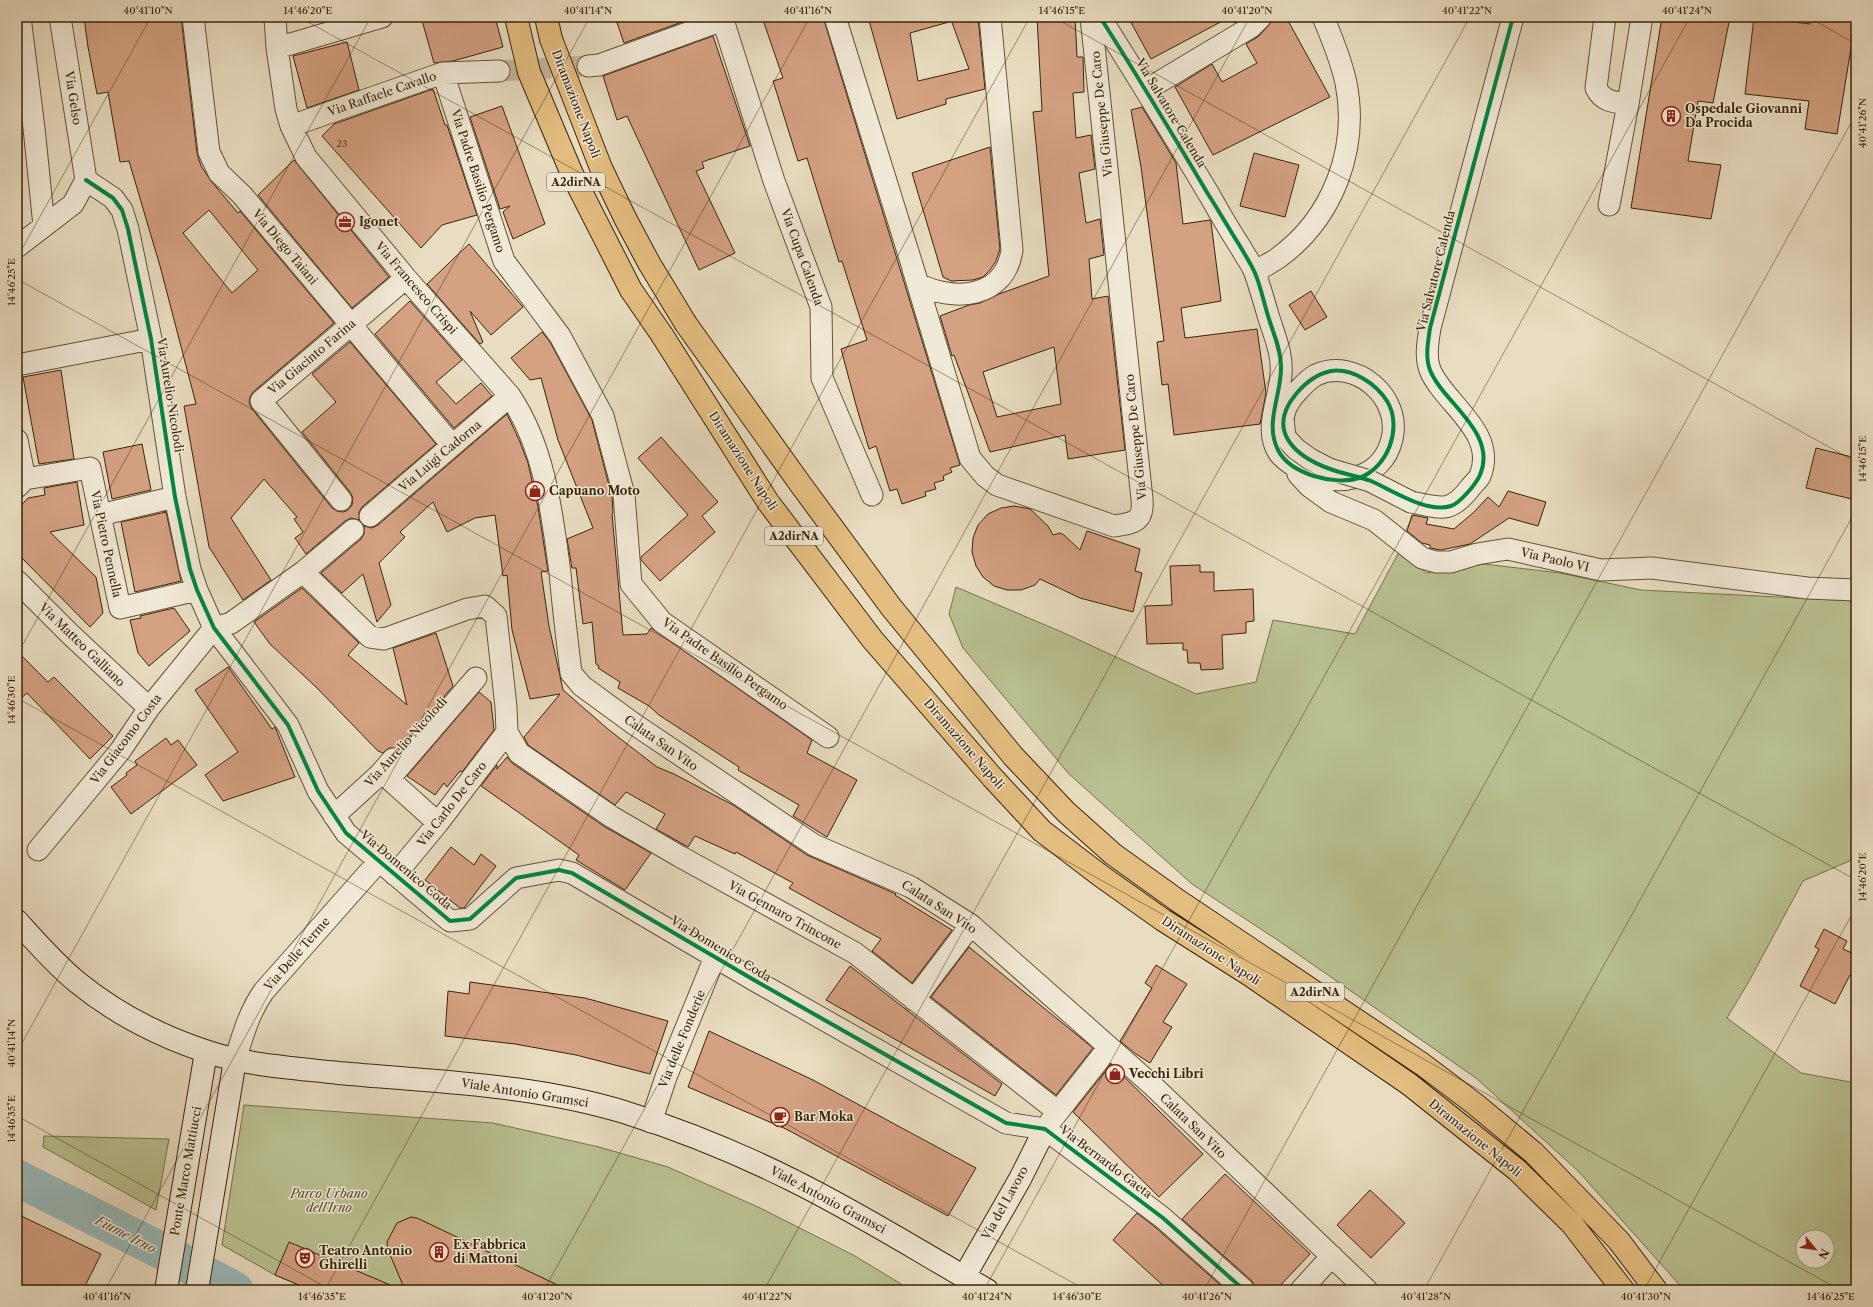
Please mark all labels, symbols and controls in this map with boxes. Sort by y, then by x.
text: 40°41'10"N [123,4,173,17]
text: 14°46'20"E [284,4,333,17]
text: 40°41'14"N [564,4,612,17]
text: 40°41'16"N [784,4,832,17]
text: 14°46'15"E [1039,4,1085,17]
text: 40°41'20"N [1222,4,1272,17]
text: 40°41'22"N [1442,4,1492,17]
text: 40°41'24"N [1662,4,1712,17]
street label: Diramazione Napoli [549,48,604,160]
street label: Via Giuseppe De Caro [1087,50,1116,179]
street label: Via Salvatore Calenda [1132,55,1210,171]
street label: Via Raffaele Cavallo [325,68,438,119]
street label: Via Gelso [62,69,85,126]
text: 40°41'26"N [1856,98,1869,148]
place label: Ospedale Giovanni Da Procida [1685,101,1803,130]
building icon: Ospedale Giovanni Da Procida [1660,105,1682,127]
street label: Via Padre Basilio Pergamo [448,106,509,254]
house number: 23 [336,137,348,150]
road number: A2dirNA [547,173,605,191]
street label: Via Diego Taiani [249,205,321,288]
street label: Via Cupa Calenda [778,205,827,308]
street label: Via Salvatore Calenda [1413,208,1458,334]
office icon: Igonet [334,211,356,233]
place label: Igonet [359,214,399,229]
street label: Via Francesco Crispi [371,238,461,337]
text: 14°46'25"E [5,258,18,306]
street label: Via Giacinto Farina [264,315,359,398]
street label: Via Aurelio Nicolodi [154,336,187,454]
street label: Via Giuseppe De Caro [1121,373,1150,502]
street label: Diramazione Napoli [706,409,781,513]
street label: Via Luigi Cadorna [395,416,484,495]
text: 14°46'15"E [1856,436,1869,482]
shop icon: Capuano Moto [524,480,546,502]
place label: Capuano Moto [549,483,640,498]
street label: Via Pietro Pennella [88,488,125,600]
road number: A2dirNA [765,527,823,545]
street label: Via Paolo VI [1518,544,1591,575]
street label: Via Matteo Galliano [35,599,128,690]
street label: Via Padre Basilio Pergamo [659,614,791,713]
text: 14°46'30"E [5,676,18,724]
street label: Via Giacomo Costa [86,690,165,788]
street label: Via Aurelio Nicolodi [361,693,450,790]
street label: Diramazione Napoli [921,695,1008,792]
street label: Calata San Vito [621,712,701,774]
street label: Via Carlo De Caro [413,758,490,850]
street label: Via Domenico Coda [357,826,456,913]
text: 14°46'20"E [1856,852,1869,901]
street label: Via Gennaro Trincone [725,877,845,952]
street label: Calata San Vito [899,877,980,936]
street label: Via Domenico Coda [667,912,775,985]
street label: Diramazione Napoli [1159,913,1264,988]
street label: Via Delle Terme [260,914,333,994]
road number: A2dirNA [1286,983,1344,1001]
street label: Via delle Fonderie [655,987,708,1091]
text: 40°41'14"N [5,1019,18,1067]
shop icon: Vecchi Libri [1104,1063,1126,1085]
place label: Vecchi Libri [1128,1066,1204,1081]
street label: Viale Antonio Gramsci [459,1075,590,1110]
street label: Calata San Vito [1157,1090,1230,1161]
text: 14°46'35"E [5,1095,18,1143]
street label: Diramazione Napoli [1426,1096,1525,1180]
street label: Ponte Marco Mattiucci [167,1105,204,1237]
cafe icon: Bar Moka [769,1106,791,1128]
place label: Bar Moka [794,1109,854,1124]
street label: Via Bernardo Gaeta [1056,1121,1156,1202]
street label: Viale Antonio Gramsci [767,1162,889,1237]
street label: Via del Lavoro [978,1163,1031,1243]
park label: Parco Urbano dell'Irno [289,1186,368,1215]
water label: Fiume Irno [92,1211,159,1256]
north arrow [1795,1229,1835,1269]
place label: Ex Fabbrica di Mattoni [453,1237,527,1266]
building icon: Ex Fabbrica di Mattoni [428,1241,450,1263]
place label: Teatro Antonio Ghirelli [319,1243,412,1272]
text: N [1815,1246,1832,1262]
theatre icon: Teatro Antonio Ghirelli [294,1247,316,1269]
text: 40°41'16"N [83,1290,131,1303]
text: 14°46'35"E [298,1290,346,1303]
text: 40°41'20"N [522,1290,572,1303]
text: 40°41'22"N [742,1290,792,1303]
text: 40°41'24"N [962,1290,1012,1303]
text: 14°46'30"E [1053,1290,1101,1303]
text: 40°41'26"N [1182,1290,1232,1303]
text: 40°41'28"N [1401,1290,1451,1303]
text: 40°41'30"N [1621,1290,1671,1303]
text: 14°46'25"E [1807,1290,1855,1303]

